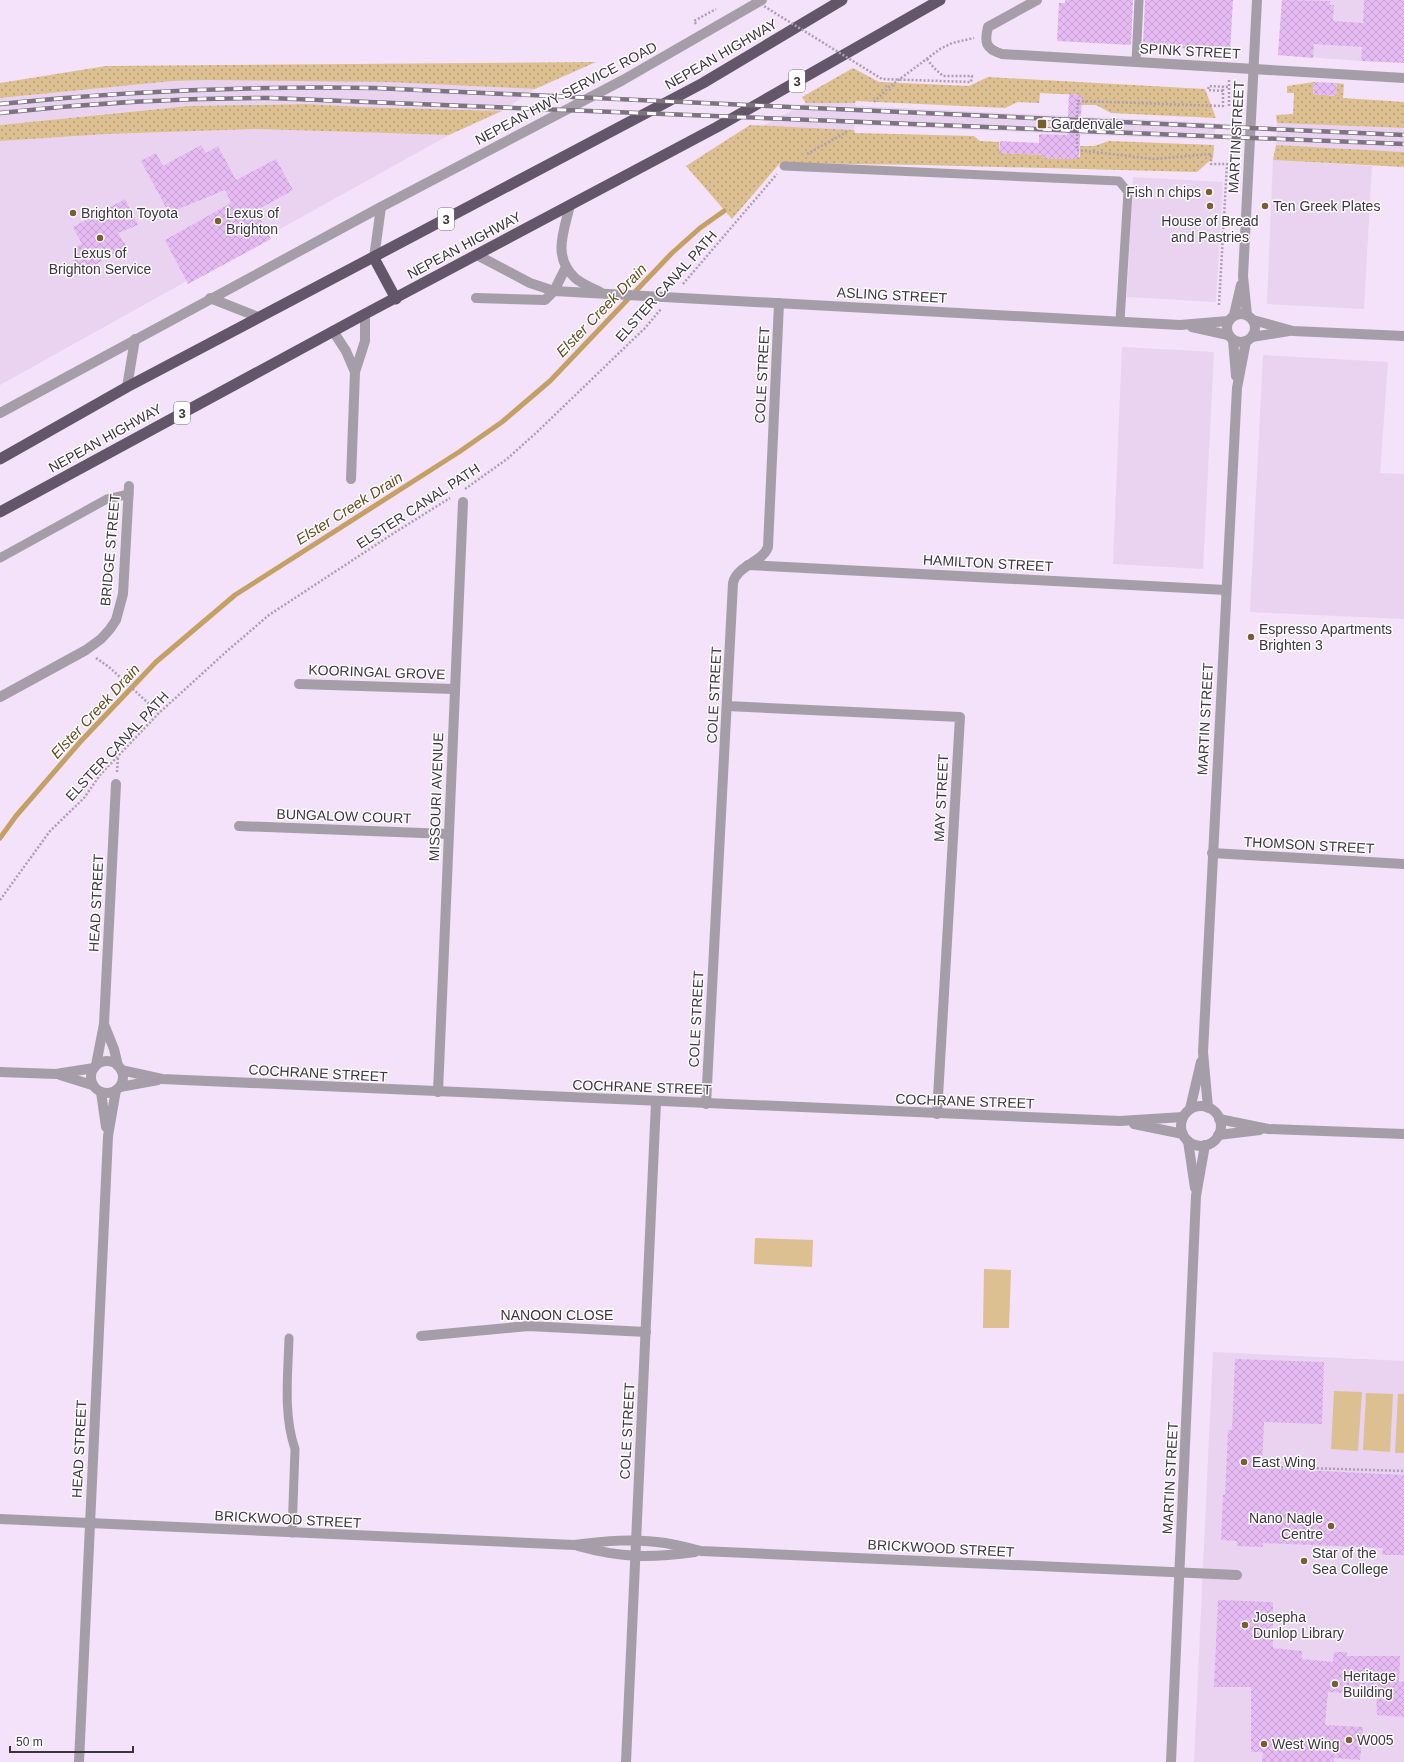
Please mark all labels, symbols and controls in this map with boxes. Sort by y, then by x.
street label: NEPEAN HIGHWAY [662,15,780,93]
street label: NEPEAN HWY SERVICE ROAD [472,38,660,148]
street label: SPINK STREET [1139,40,1241,62]
road number: 3 [789,70,805,92]
street label: MARTIN STREET [1225,80,1247,194]
place label: Gardenvale [1051,116,1124,132]
marker: Gardenvale [1036,118,1048,130]
place label: Fish n chips [1126,184,1201,200]
marker: Fish n chips [1204,187,1214,197]
place label: Ten Greek Plates [1273,198,1380,214]
marker: House of Bread and Pastries [1205,201,1215,211]
marker: Ten Greek Plates [1260,201,1270,211]
place label: Brighton Toyota [81,205,178,221]
place label: Lexus of Brighton [226,205,279,237]
marker: Brighton Toyota [68,208,78,218]
street label: NEPEAN HIGHWAY [404,208,524,282]
road number: 3 [438,208,454,230]
place label: House of Bread and Pastries [1161,213,1259,245]
marker: Lexus of Brighton [213,216,223,226]
street label: ELSTER CANAL PATH [612,227,720,345]
marker: Lexus of Brighton Service [95,233,105,243]
place label: Lexus of Brighton Service [49,245,152,277]
water label: Elster Creek Drain [552,260,650,360]
street label: ASLING STREET [836,284,948,306]
street label: COLE STREET [751,326,773,424]
street label: NEPEAN HIGHWAY [46,400,165,476]
road number: 3 [174,402,190,424]
street label: ELSTER CANAL PATH [353,460,483,552]
water label: Elster Creek Drain [293,468,405,548]
street label: BRIDGE STREET [97,493,123,607]
street label: HAMILTON STREET [923,552,1054,574]
place label: Espresso Apartments Brighten 3 [1259,621,1392,653]
marker: Espresso Apartments Brighten 3 [1246,632,1256,642]
street label: COLE STREET [703,646,725,744]
water label: Elster Creek Drain [47,660,143,762]
street label: KOORINGAL GROVE [308,662,446,682]
street label: MARTIN STREET [1194,662,1216,776]
street label: ELSTER CANAL PATH [62,688,172,804]
street label: MISSOURI AVENUE [426,732,446,862]
street label: MAY STREET [931,753,951,842]
street label: BUNGALOW COURT [276,806,412,826]
street label: THOMSON STREET [1243,834,1375,856]
street label: HEAD STREET [85,853,107,952]
street label: COLE STREET [685,970,707,1068]
street label: COCHRANE STREET [248,1061,388,1085]
street label: COCHRANE STREET [572,1077,712,1097]
street label: COCHRANE STREET [895,1091,1035,1111]
street label: NANOON CLOSE [501,1307,613,1323]
street label: COLE STREET [616,1382,638,1480]
street label: HEAD STREET [68,1399,90,1498]
street label: MARTIN STREET [1159,1421,1181,1535]
place label: East Wing [1252,1454,1316,1470]
marker: East Wing [1239,1457,1249,1467]
street label: BRICKWOOD STREET [214,1507,362,1531]
place label: Nano Nagle Centre [1249,1510,1323,1542]
marker: Nano Nagle Centre [1326,1521,1336,1531]
street label: BRICKWOOD STREET [867,1536,1015,1560]
place label: Star of the Sea College [1312,1545,1388,1577]
marker: Star of the Sea College [1299,1556,1309,1566]
place label: Josepha Dunlop Library [1253,1609,1344,1641]
marker: Josepha Dunlop Library [1240,1620,1250,1630]
place label: Heritage Building [1343,1668,1396,1700]
marker: Heritage Building [1330,1679,1340,1689]
scale bar [10,1728,133,1754]
place label: W005 [1357,1732,1394,1748]
text: 50 m [16,1735,43,1749]
marker: W005 [1344,1735,1354,1745]
place label: West Wing [1272,1736,1339,1752]
marker: West Wing [1259,1739,1269,1749]

